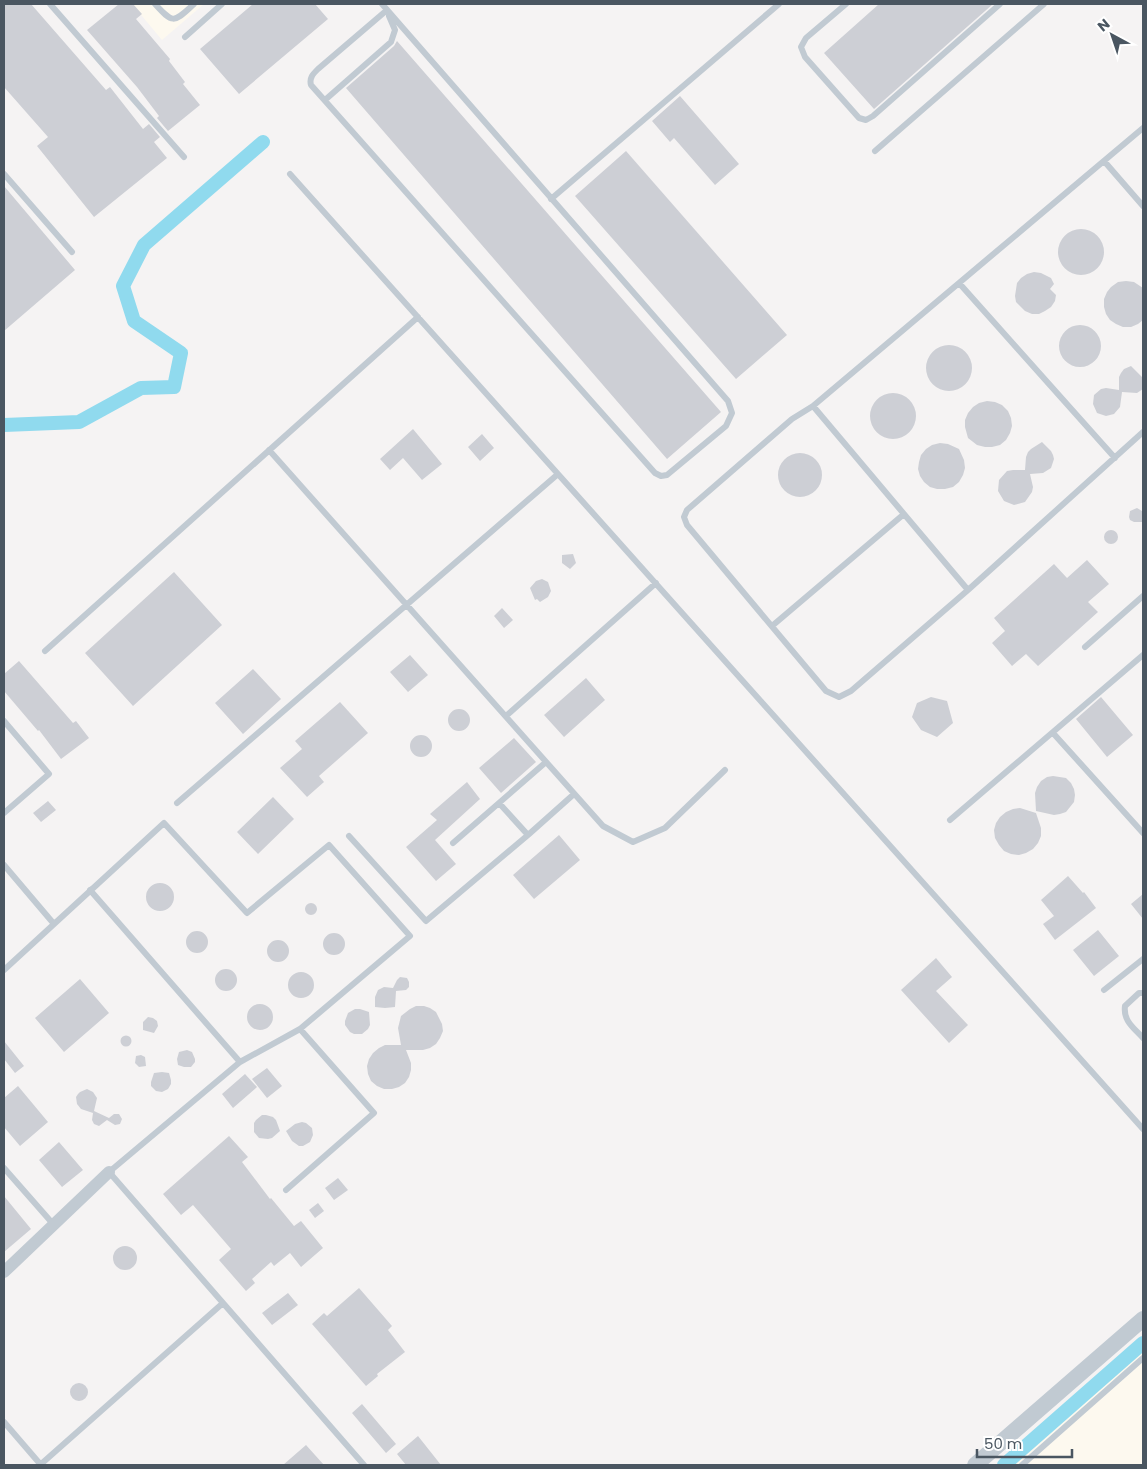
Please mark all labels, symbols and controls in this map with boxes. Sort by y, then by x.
north arrow [1087,10,1137,60]
text: N [1093,14,1114,36]
scale bar [977,1426,1072,1458]
text: 50 m [984,1433,1022,1454]

